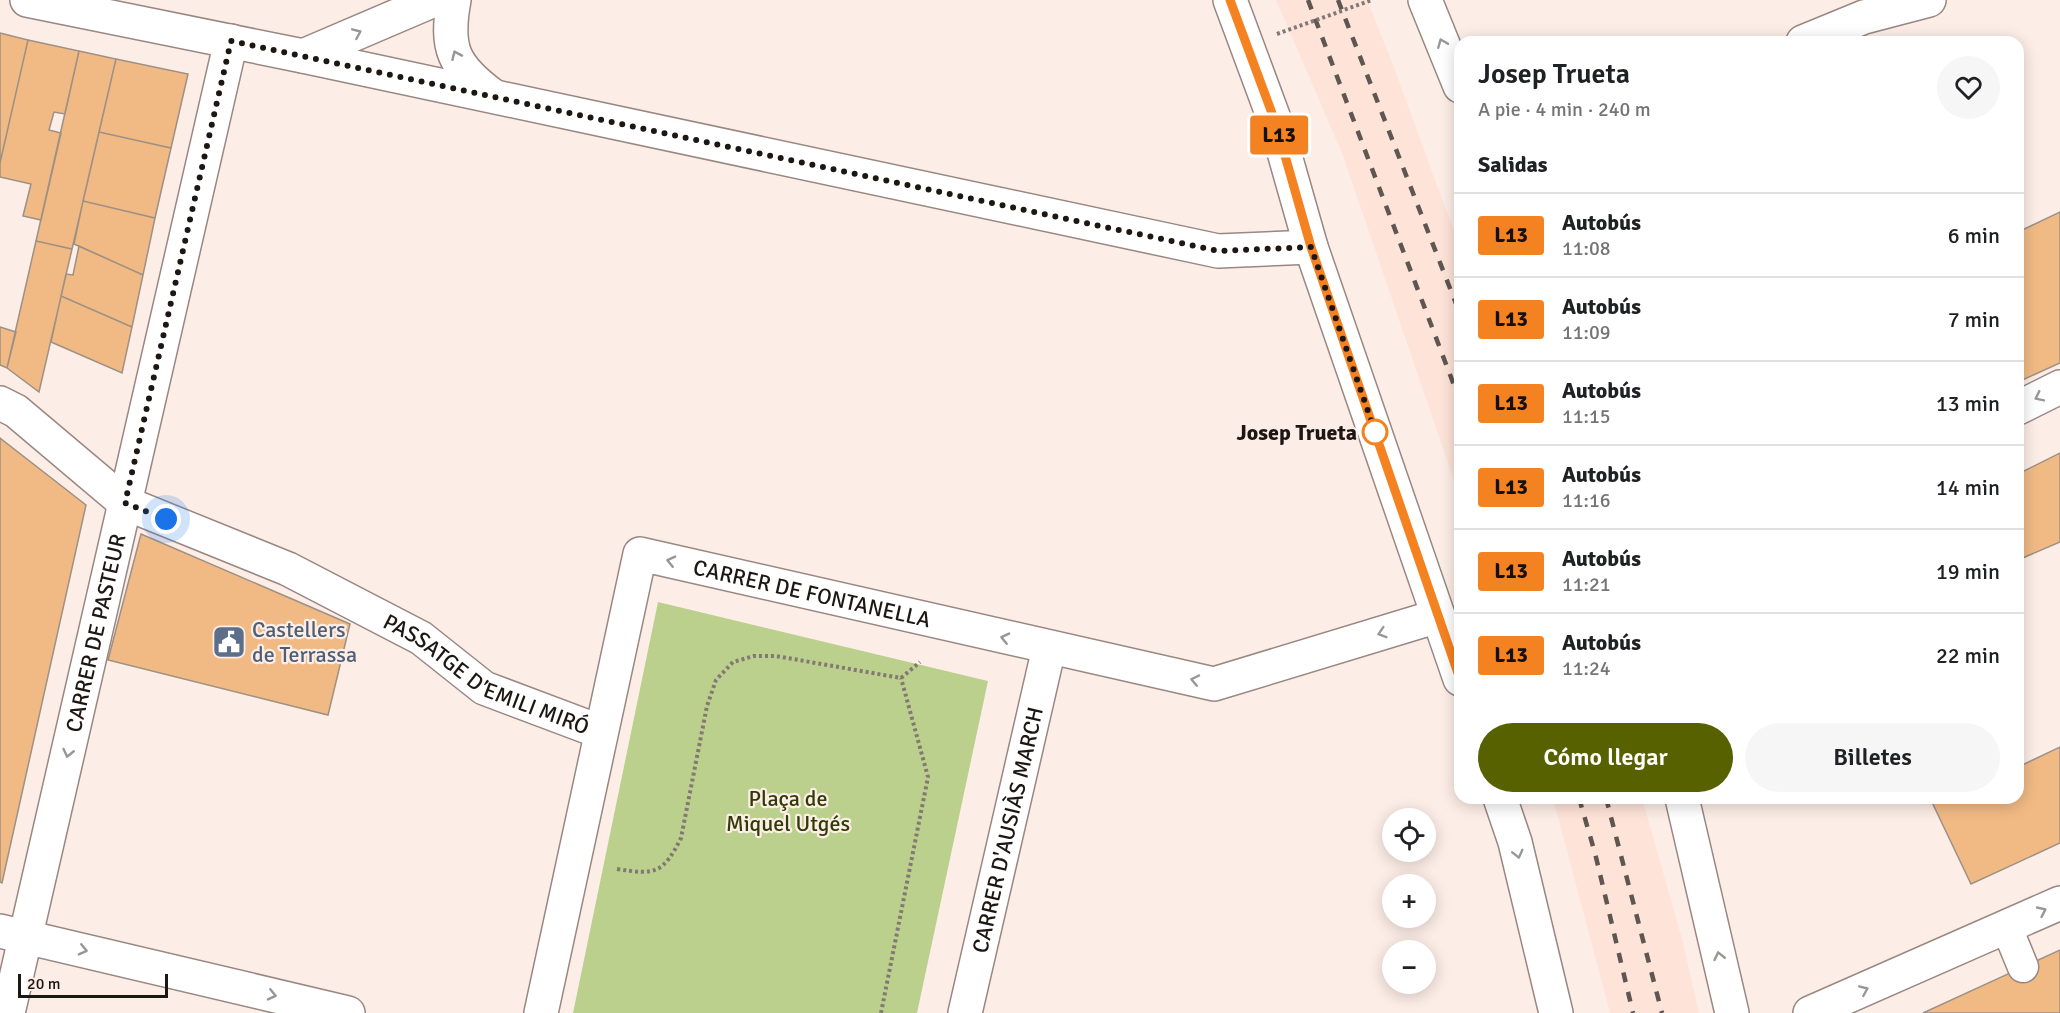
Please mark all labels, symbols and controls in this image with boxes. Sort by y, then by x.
one-way arrow [351,28,362,40]
one-way arrow [1437,38,1449,49]
one-way arrow [451,51,463,62]
button: heart [1937,56,2000,119]
text: Josep Trueta [1478,57,1630,91]
text: A pie · 4 min · 240 m [1478,97,1651,122]
line badge: L13 [1244,116,1314,154]
text: L13 [1262,122,1296,148]
text: Salidas [1478,151,1548,178]
text: Autobús [1562,209,1641,236]
text: L13 [1494,222,1528,248]
text: 6 min [1948,222,2000,249]
text: 11:08 [1562,236,1611,261]
text: Autobús [1562,293,1641,320]
text: L13 [1494,306,1528,332]
text: 7 min [1948,306,2000,333]
text: 11:09 [1562,320,1611,345]
text: Autobús [1562,377,1641,404]
text: L13 [1494,390,1528,416]
text: 13 min [1936,390,2000,417]
one-way arrow [2034,390,2045,401]
text: 11:15 [1562,404,1611,429]
place label: Josep Trueta [1236,419,1357,446]
marker: Josep Trueta [1362,419,1388,445]
text: Autobús [1562,461,1641,488]
text: L13 [1494,474,1528,500]
text: 14 min [1936,474,2000,501]
text: 11:16 [1562,488,1611,513]
your location [151,504,181,534]
street label: CARRER DE PASTEUR [60,531,132,735]
text: Autobús [1562,545,1641,572]
street label: CARRER DE FONTANELLA [691,554,934,634]
one-way arrow [667,556,677,569]
text: L13 [1494,558,1528,584]
text: 19 min [1936,558,2000,585]
text: 11:21 [1562,572,1611,597]
street label: PASSATGE D'EMILI MIRÓ [379,608,593,740]
place label: Castellers de Terrassa [252,616,357,668]
public building icon: Castellers de Terrassa [211,624,247,660]
one-way arrow [1377,626,1388,638]
text: Autobús [1562,629,1641,656]
one-way arrow [1000,632,1010,645]
text: L13 [1494,642,1528,668]
text: 22 min [1936,642,2000,669]
text: 11:24 [1562,656,1611,681]
one-way arrow [1190,674,1200,687]
street label: CARRER D'AUSIÀS MARCH [966,704,1049,956]
button: Cómo llegar [1478,723,1733,792]
button: Billetes [1745,723,2000,792]
one-way arrow [62,748,75,758]
park label: Plaça de Miquel Utgés [726,785,850,837]
map controls [1382,808,1436,994]
button: locate [1382,808,1436,862]
one-way arrow [1510,848,1523,858]
button: + [1382,874,1436,928]
one-way arrow [2036,907,2047,919]
button: − [1382,940,1436,994]
one-way arrow [77,943,87,956]
one-way arrow [1713,951,1726,961]
scale bar [18,971,168,998]
text: 20 m [27,974,61,994]
one-way arrow [1858,985,1869,997]
one-way arrow [267,988,277,1001]

